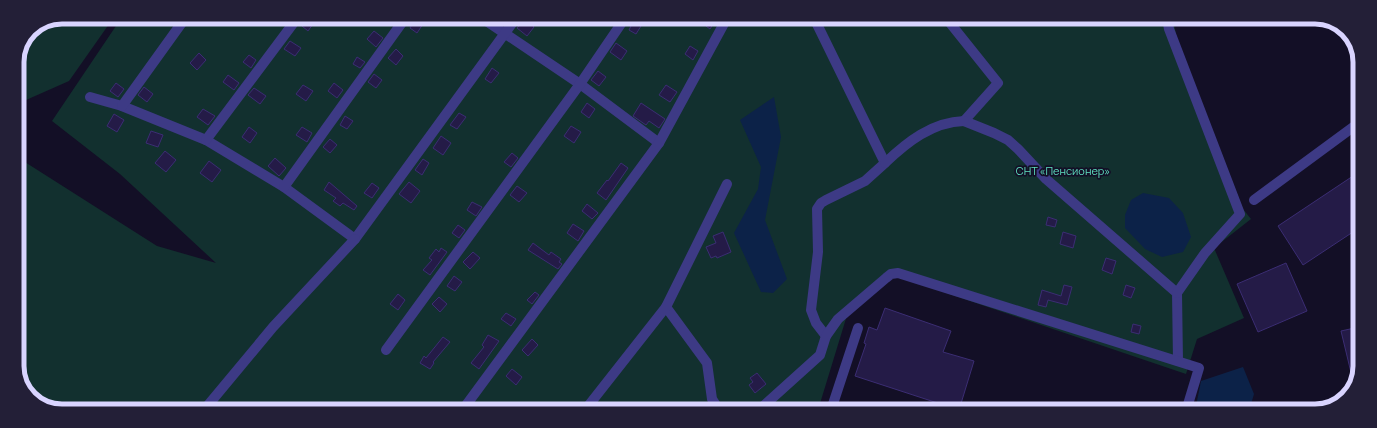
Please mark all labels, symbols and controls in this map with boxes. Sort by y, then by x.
park label: СНТ «Пенсионер» [1016,163,1110,178]

